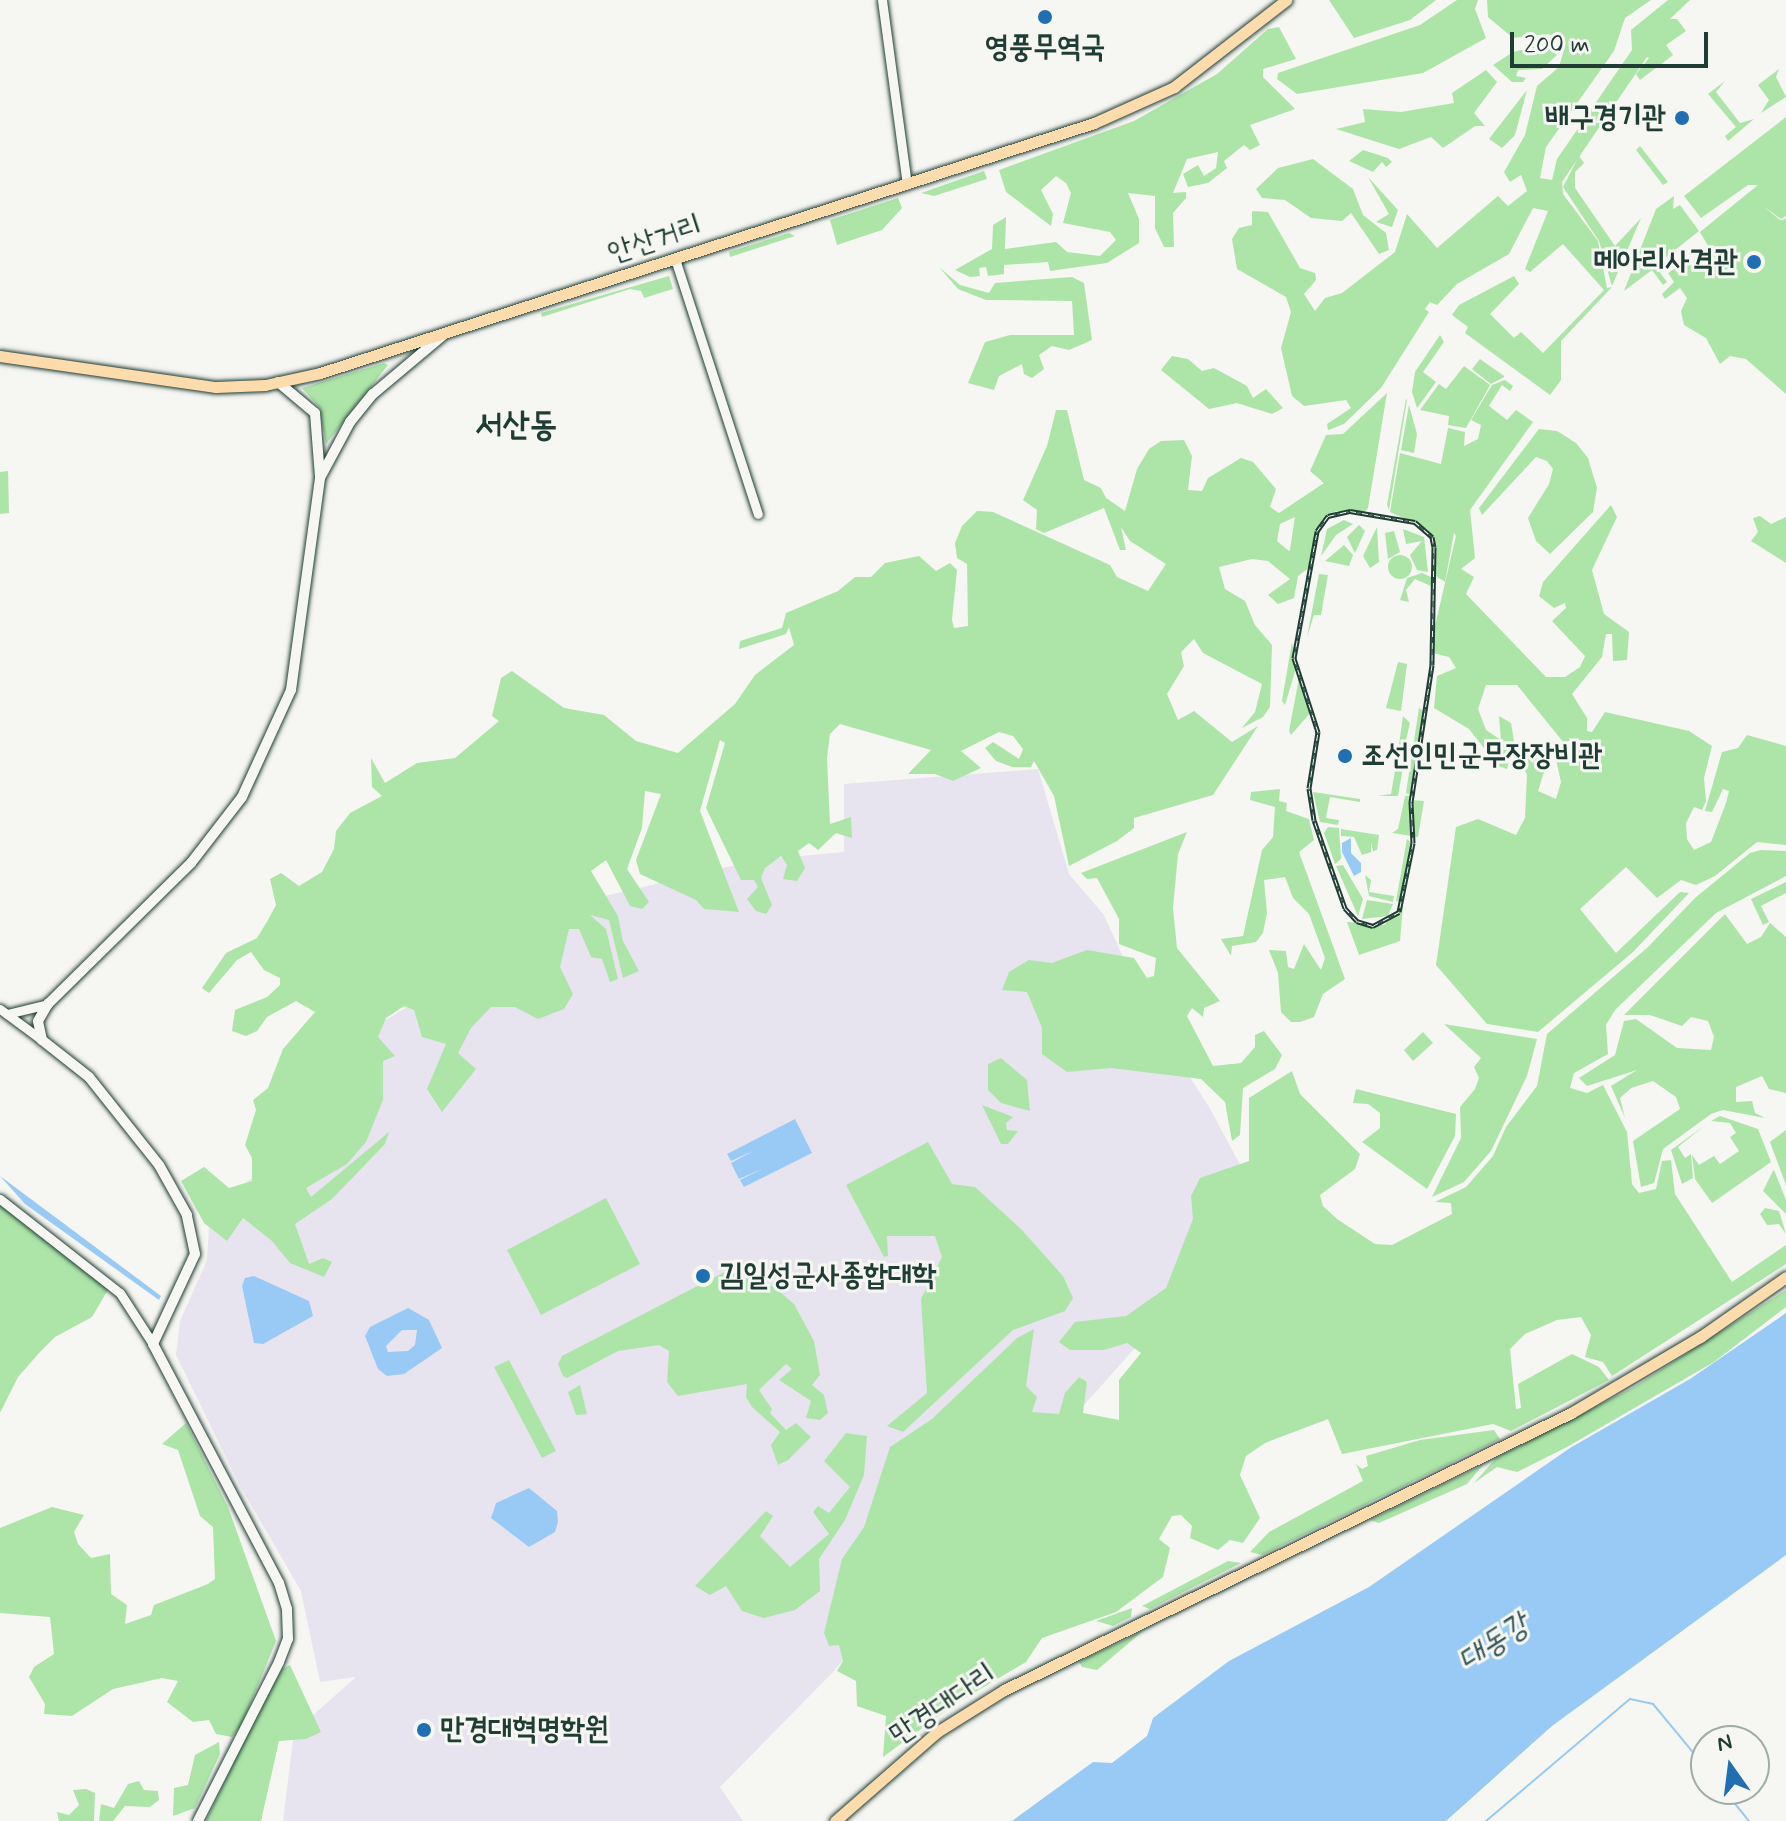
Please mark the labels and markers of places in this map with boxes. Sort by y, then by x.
marker: 영풍무역국 [1036,8,1054,26]
place label: 영풍무역국 [985,30,1105,66]
place label: 배구경기관 [1545,100,1666,136]
marker: 배구경기관 [1673,109,1691,127]
place label: 메아리사격관 [1593,244,1738,280]
marker: 메아리사격관 [1745,253,1763,271]
place label: 조선인민군무장장비관 [1361,738,1602,774]
marker: 조선인민군무장장비관 [1336,747,1354,765]
place label: 김일성군사종합대학 [719,1258,936,1294]
marker: 김일성군사종합대학 [694,1267,712,1285]
place label: 만경대혁명학원 [440,1712,609,1748]
marker: 만경대혁명학원 [415,1721,433,1739]

